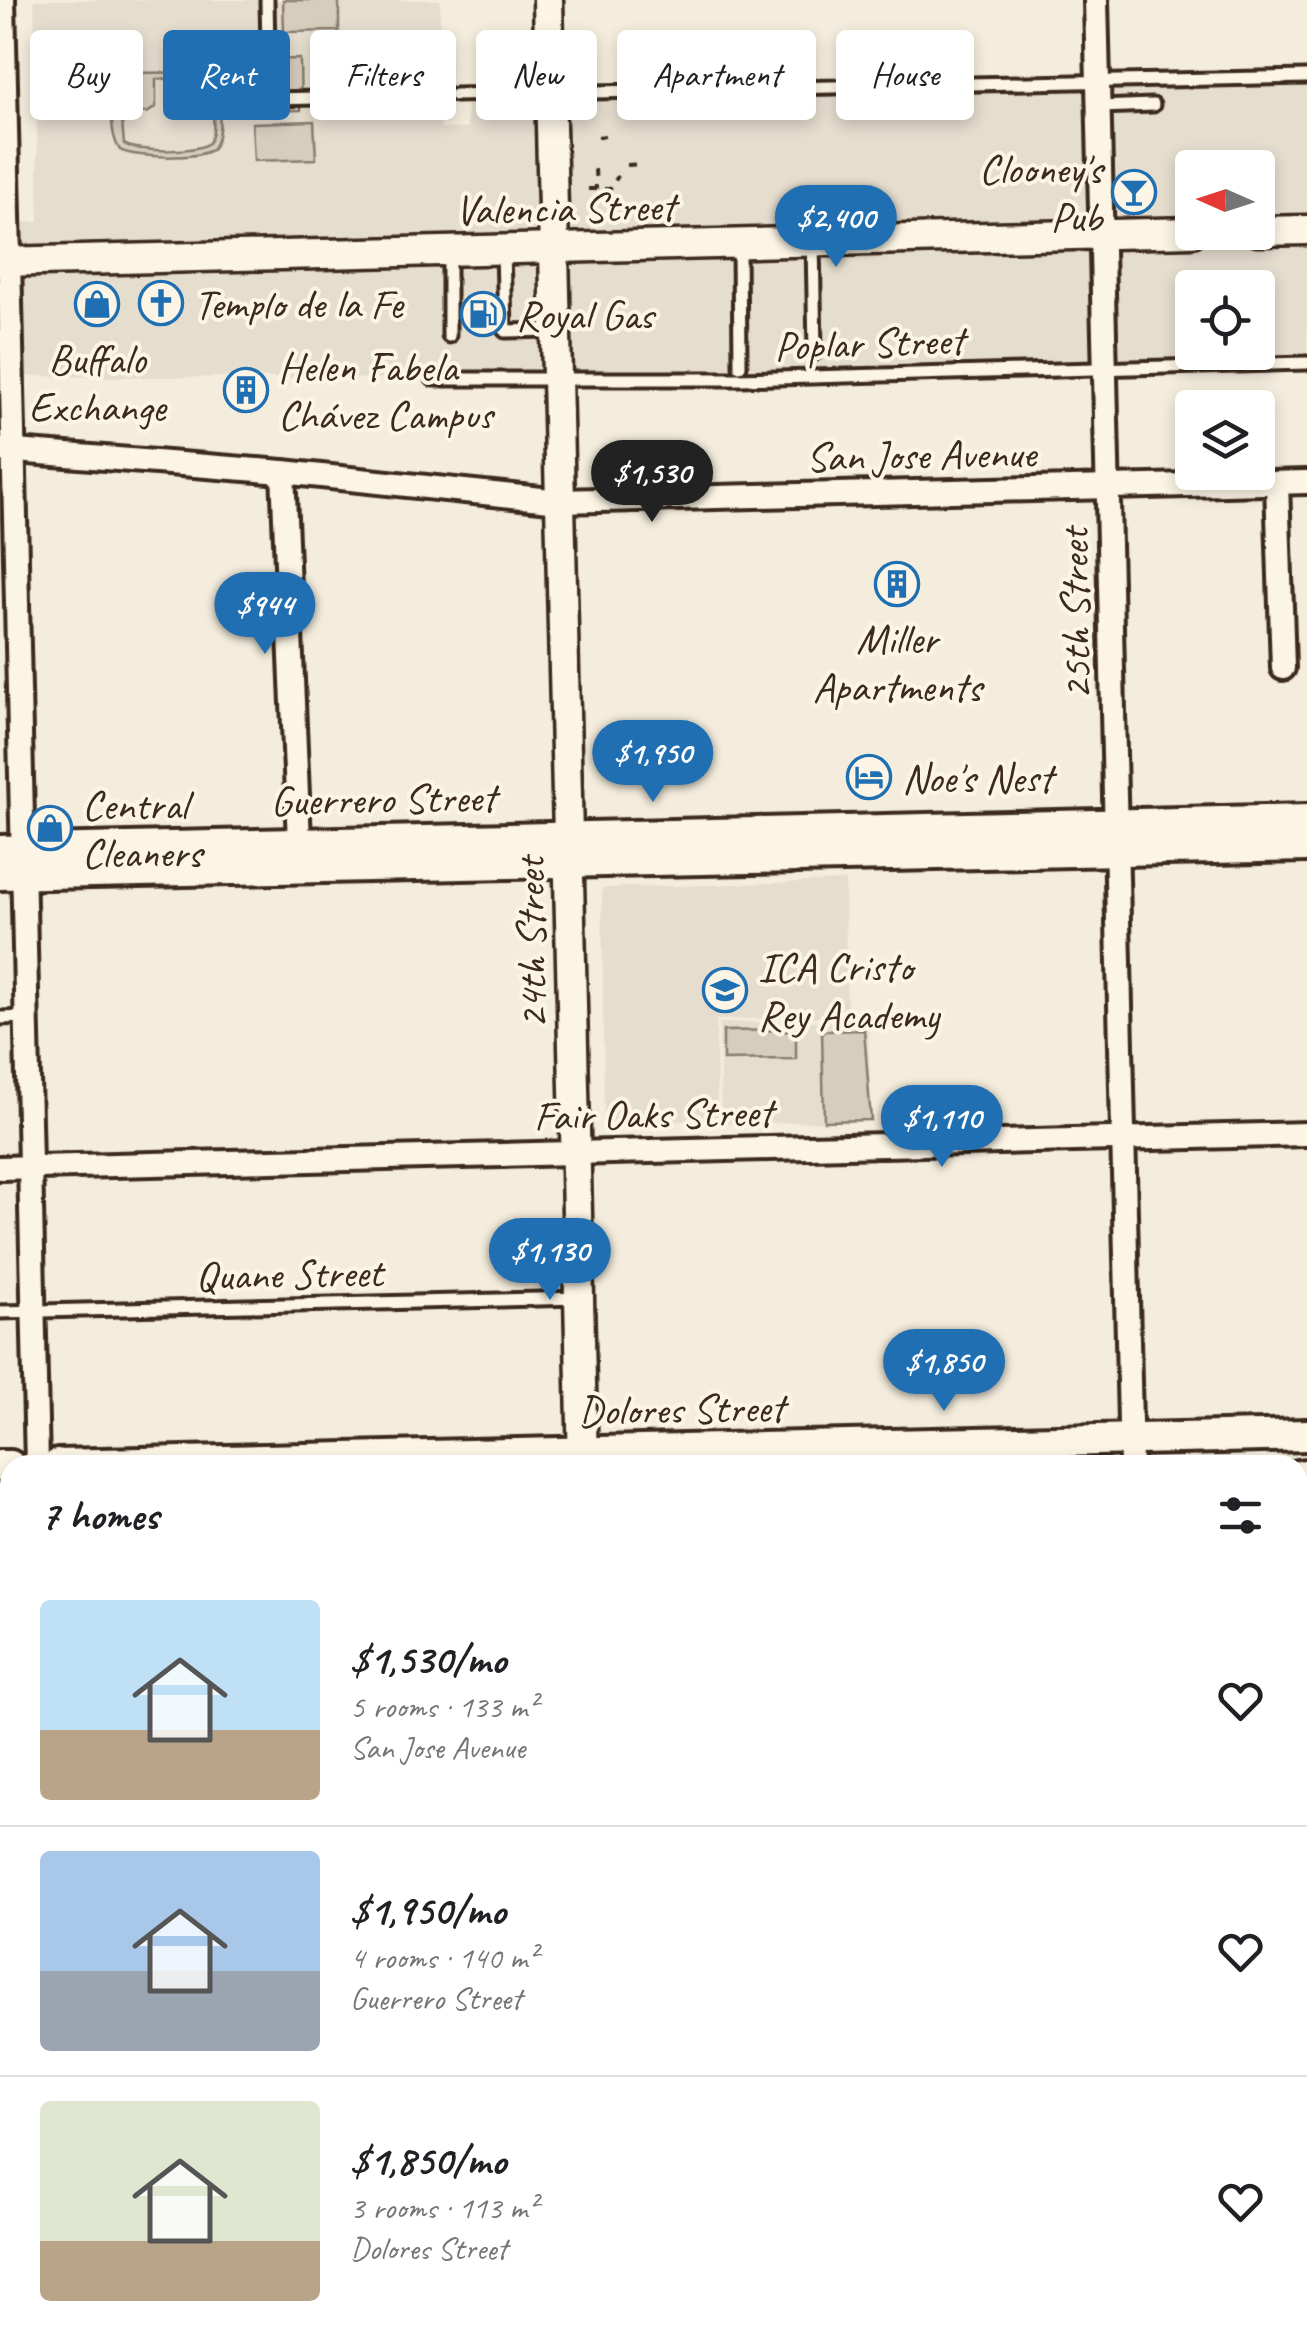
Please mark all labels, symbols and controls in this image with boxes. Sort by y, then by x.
chip: Buy [30,30,143,120]
chip: Rent [163,30,290,120]
chip: Filters [310,30,456,120]
chip: New [476,30,597,120]
chip: Apartment [617,30,816,120]
chip: House [836,30,974,120]
place label: Clooney's Pub [979,143,1106,244]
north arrow [1175,150,1275,250]
map controls [1175,150,1275,490]
bar icon: Clooney's Pub [1111,169,1157,215]
street label: Valencia Street [455,180,681,237]
pin: $2,400 [755,185,917,270]
text: $2,400 [797,197,875,238]
button: locate [1175,270,1275,370]
place label: Templo de la Fe [194,278,405,331]
church icon: Templo de la Fe [138,280,184,326]
shop icon: Buffalo Exchange [74,281,120,327]
place label: Royal Gas [516,289,657,342]
fuel station icon: Royal Gas [460,291,506,337]
street label: Poplar Street [773,314,970,373]
place label: Buffalo Exchange [29,333,168,434]
place label: Helen Fabela Chávez Campus [278,341,496,442]
building icon: Helen Fabela Chávez Campus [223,367,269,413]
button: layers [1175,390,1275,490]
street label: San Jose Avenue [806,427,1039,484]
pin: $1,530 [571,440,733,525]
text: $1,530 [613,452,691,493]
street label: 25th Street [1047,524,1103,700]
building icon: Miller Apartments [874,561,920,607]
pin: $944 [206,572,324,657]
text: $944 [236,584,294,625]
place label: Miller Apartments [813,613,985,714]
pin: $1,950 [572,720,734,805]
text: $1,950 [614,732,692,773]
place label: Noe's Nest [902,752,1058,805]
hotel icon: Noe's Nest [846,754,892,800]
street label: Guerrero Street [270,771,501,828]
place label: Central Cleaners [82,779,205,880]
shop icon: Central Cleaners [27,805,73,851]
street label: 24th Street [503,853,559,1029]
place label: ICA Cristo Rey Academy [758,941,942,1042]
school or university icon: ICA Cristo Rey Academy [702,967,748,1013]
pin: $1,110 [861,1085,1023,1170]
street label: Fair Oaks Street [533,1086,778,1143]
text: $1,110 [903,1097,981,1138]
pin: $1,130 [469,1218,631,1303]
text: $1,130 [511,1230,589,1271]
street label: Quane Street [195,1246,387,1303]
pin: $1,850 [863,1329,1025,1414]
text: $1,850 [905,1341,983,1382]
street label: Dolores Street [577,1381,790,1438]
icon: filters [1213,1488,1268,1543]
text: 7 homes [40,1489,158,1542]
text: $1,530/mo [350,1633,506,1686]
icon: home [120,1640,240,1760]
icon: heart [1213,1673,1268,1728]
text: 5 rooms · 133 m² [350,1686,537,1727]
text: San Jose Avenue [350,1727,525,1768]
text: $1,950/mo [350,1884,505,1937]
icon: home [120,1891,240,2011]
icon: heart [1213,1924,1268,1979]
text: 4 rooms · 140 m² [350,1937,537,1978]
text: Guerrero Street [350,1978,522,2019]
text: $1,850/mo [350,2134,506,2187]
icon: home [120,2141,240,2261]
icon: heart [1213,2174,1268,2229]
text: 3 rooms · 113 m² [350,2187,537,2228]
text: Dolores Street [350,2228,507,2269]

